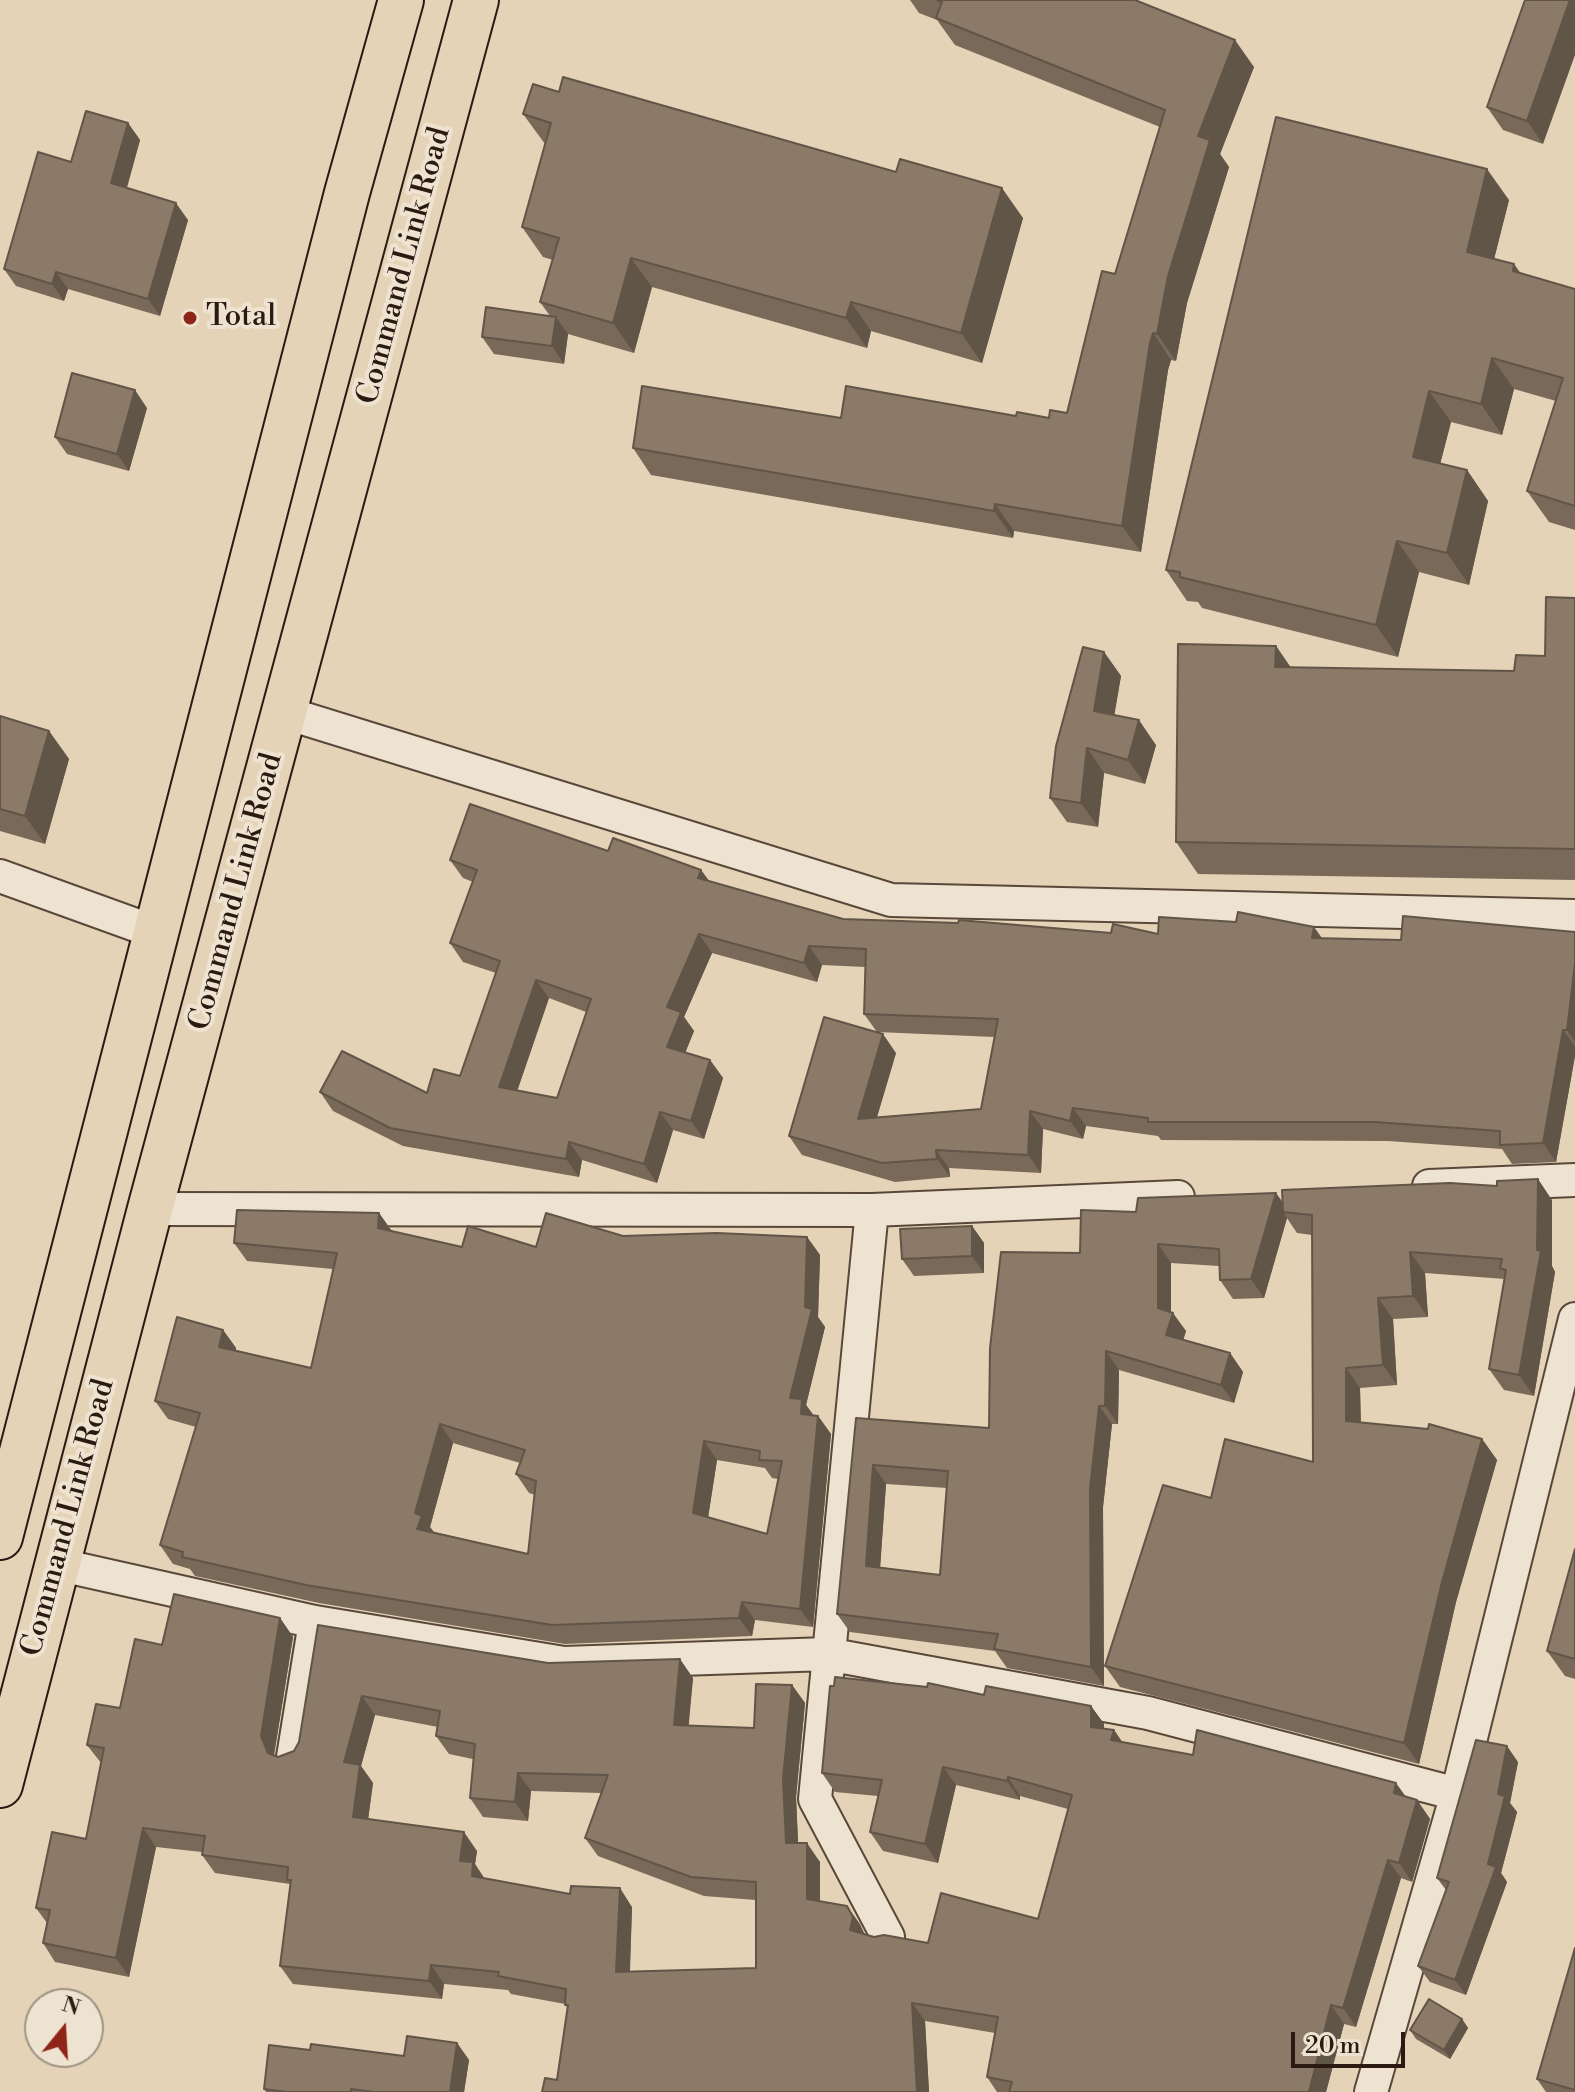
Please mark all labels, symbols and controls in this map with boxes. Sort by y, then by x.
street label: Command Link Road [351,124,459,408]
place label: Total [206,300,276,336]
marker: Total [181,309,199,327]
street label: Command Link Road [183,750,291,1034]
street label: Command Link Road [15,1376,123,1660]
north arrow [24,1988,104,2068]
text: N [59,1991,83,2022]
scale bar [1295,2016,1409,2066]
text: 20 m [1305,2031,1361,2061]

